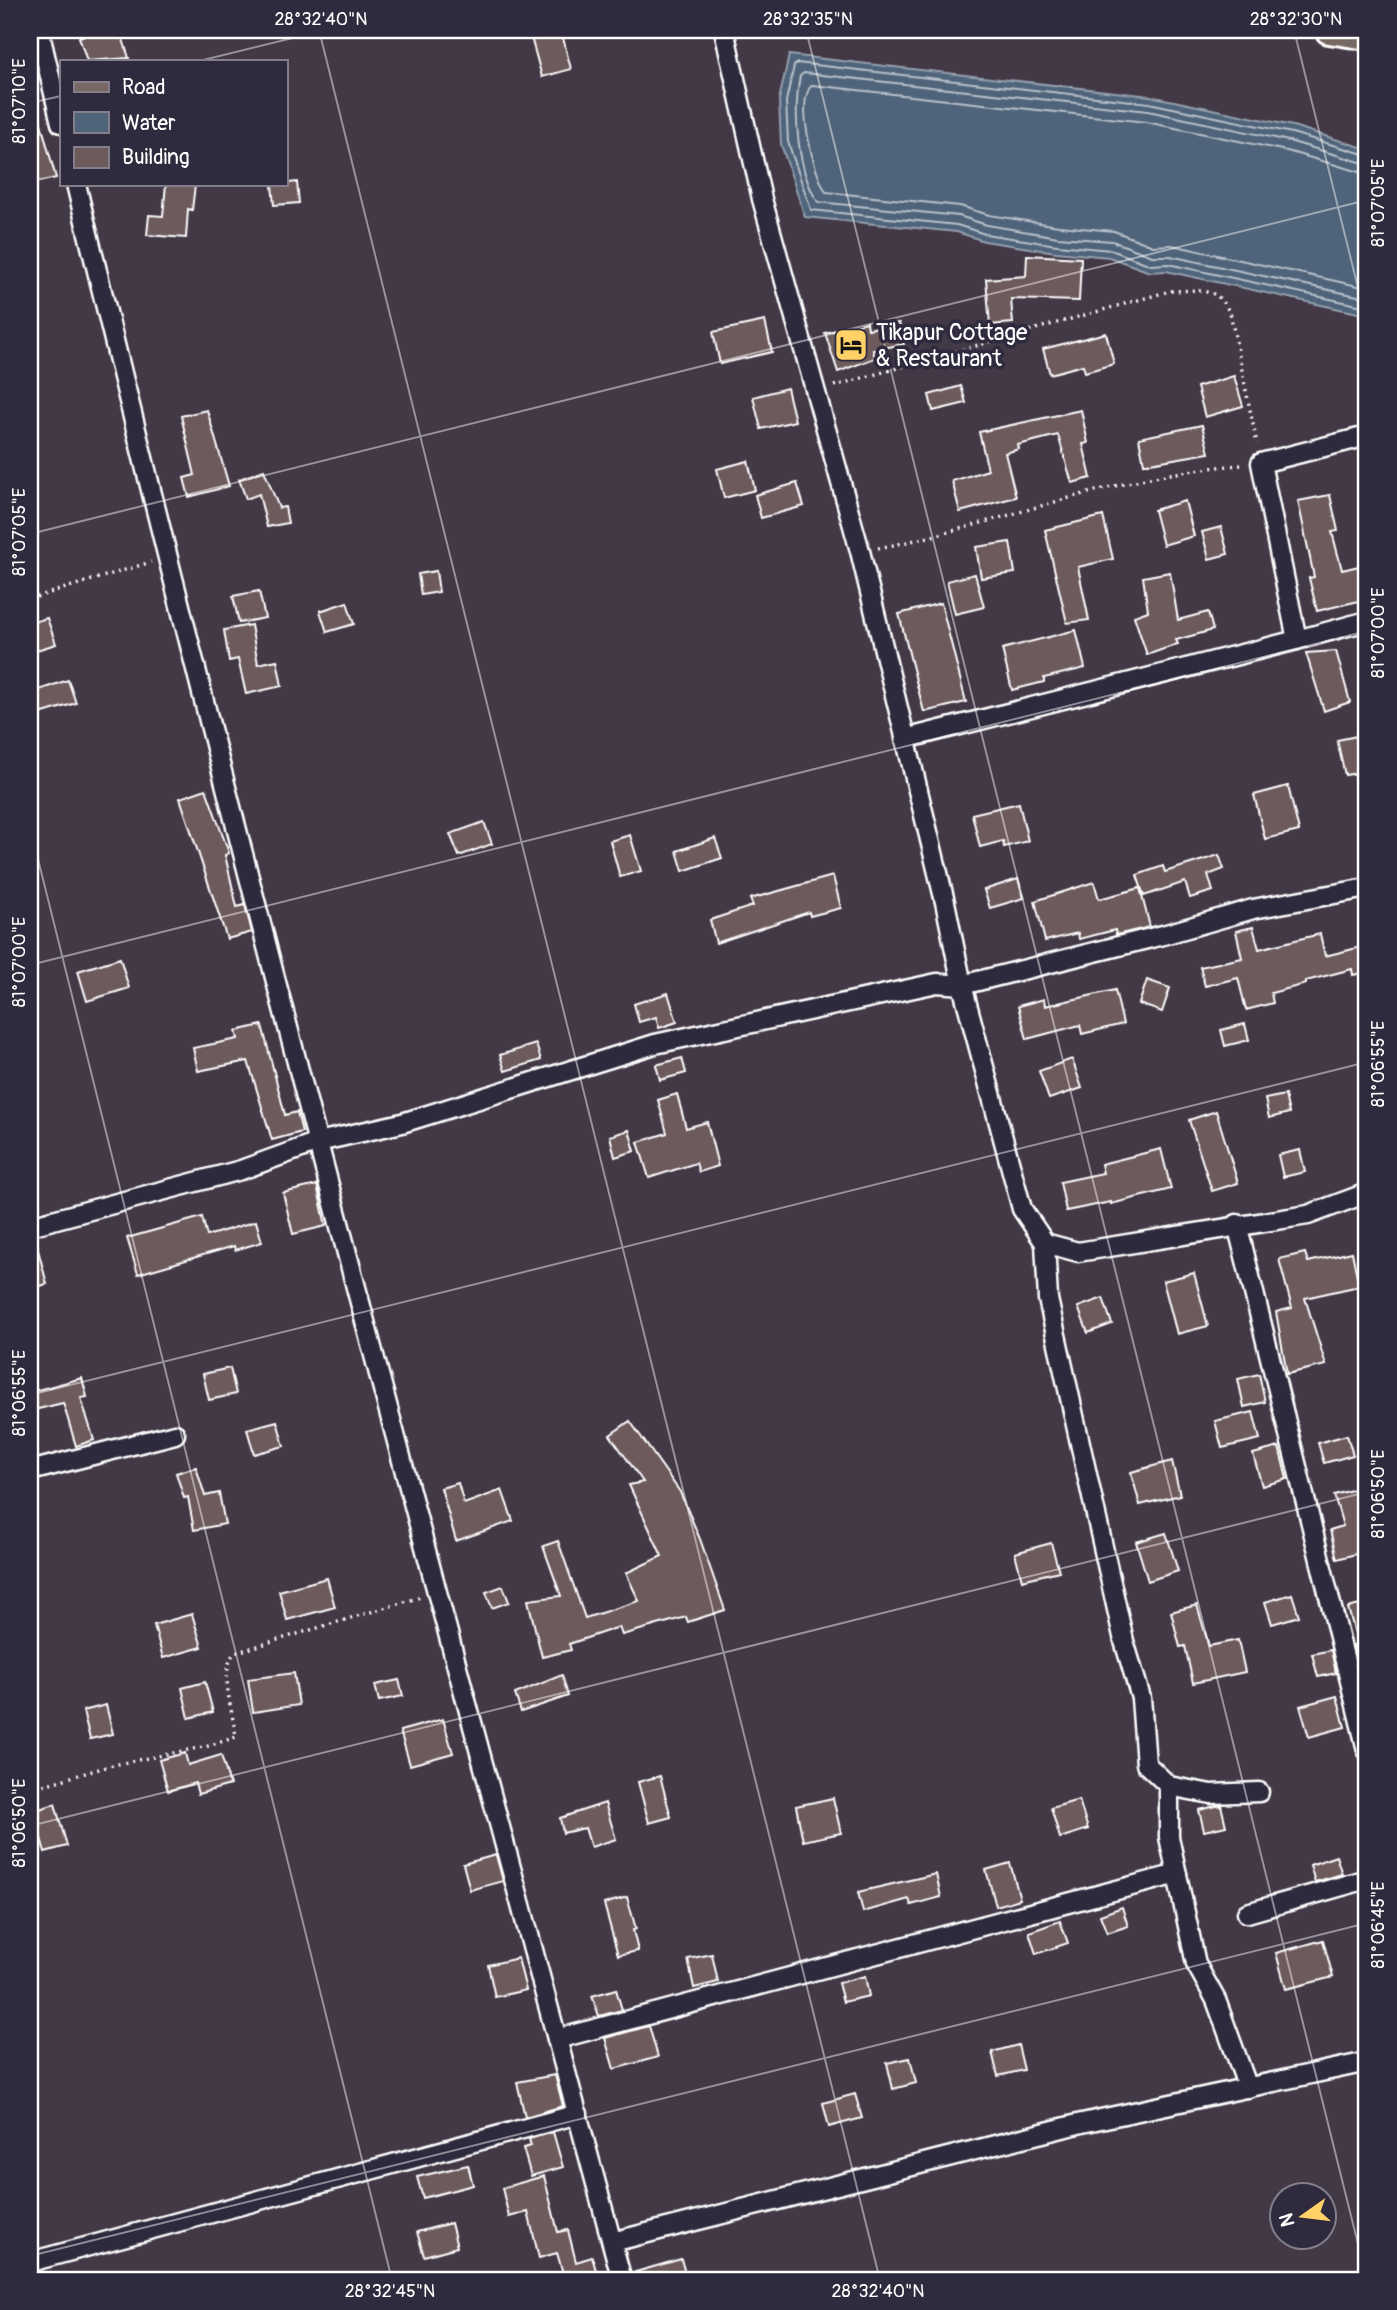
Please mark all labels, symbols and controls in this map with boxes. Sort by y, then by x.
text: 28°32'40"N [275,8,367,31]
text: 28°32'35"N [763,8,853,31]
text: 28°32'30"N [1250,8,1342,31]
text: 81°07'10"E [8,58,31,144]
legend [60,60,287,186]
text: Road [122,74,166,101]
text: Water [122,110,176,137]
text: Building [122,144,189,171]
text: 81°07'05"E [1367,159,1390,247]
place label: Tikapur Cottage & Restaurant [876,318,1028,373]
hotel icon: Tikapur Cottage & Restaurant [832,326,870,364]
text: 81°07'05"E [8,488,31,576]
text: 81°07'00"E [1367,588,1390,678]
text: 81°07'00"E [8,917,31,1007]
text: 81°06'55"E [1367,1021,1390,1107]
text: 81°06'55"E [8,1350,31,1436]
text: 81°06'50"E [1367,1449,1390,1539]
text: 81°06'50"E [8,1778,31,1868]
text: 81°06'45"E [1367,1881,1390,1969]
north arrow [1268,2180,1338,2250]
text: N [1274,2211,1301,2229]
text: 28°32'45"N [345,2280,435,2303]
text: 28°32'40"N [832,2280,924,2303]

